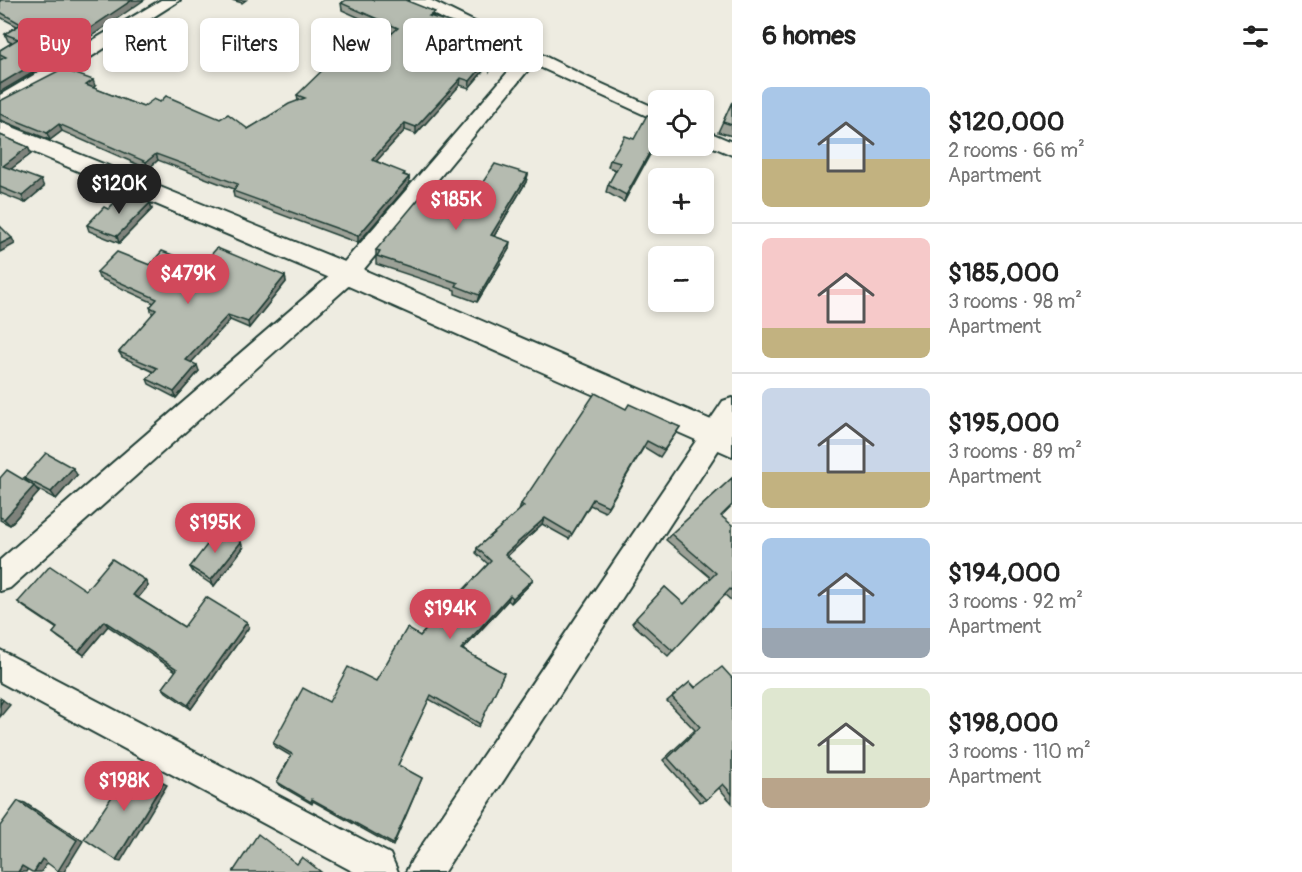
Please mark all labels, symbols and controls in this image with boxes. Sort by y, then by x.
chip: Buy [18,18,91,72]
chip: Rent [103,18,188,72]
chip: Filters [200,18,299,72]
chip: New [311,18,391,72]
chip: Apartment [403,18,543,72]
text: 6 homes [762,20,856,52]
icon: filters [1239,20,1272,53]
map controls [648,90,714,312]
button: locate [648,90,714,156]
text: $120,000 [948,106,1064,138]
icon: home [810,111,882,183]
text: 2 rooms · 66 m² [948,138,1085,163]
text: Apartment [948,163,1041,188]
pin: $120K [77,164,161,215]
button: + [648,168,714,234]
text: $120K [91,171,147,196]
pin: $185K [414,180,498,231]
text: $185K [430,187,482,212]
button: − [648,246,714,312]
pin: $479K [146,254,230,305]
text: $185,000 [948,257,1059,289]
text: $479K [160,261,216,286]
icon: home [810,262,882,334]
text: 3 rooms · 98 m² [948,289,1082,314]
text: Apartment [948,314,1041,339]
text: $195,000 [948,407,1060,439]
icon: home [810,412,882,484]
text: 3 rooms · 89 m² [948,439,1082,464]
text: Apartment [948,464,1041,489]
pin: $195K [173,503,257,554]
text: $195K [189,510,241,535]
text: $194,000 [948,557,1061,589]
icon: home [810,562,882,634]
pin: $194K [408,589,492,640]
text: 3 rooms · 92 m² [948,589,1083,614]
text: $194K [424,596,476,621]
text: Apartment [948,614,1041,639]
text: $198,000 [948,707,1059,739]
icon: home [810,712,882,784]
text: 3 rooms · 110 m² [948,739,1091,764]
pin: $198K [82,761,166,812]
text: Apartment [948,764,1041,789]
text: $198K [98,768,150,793]

